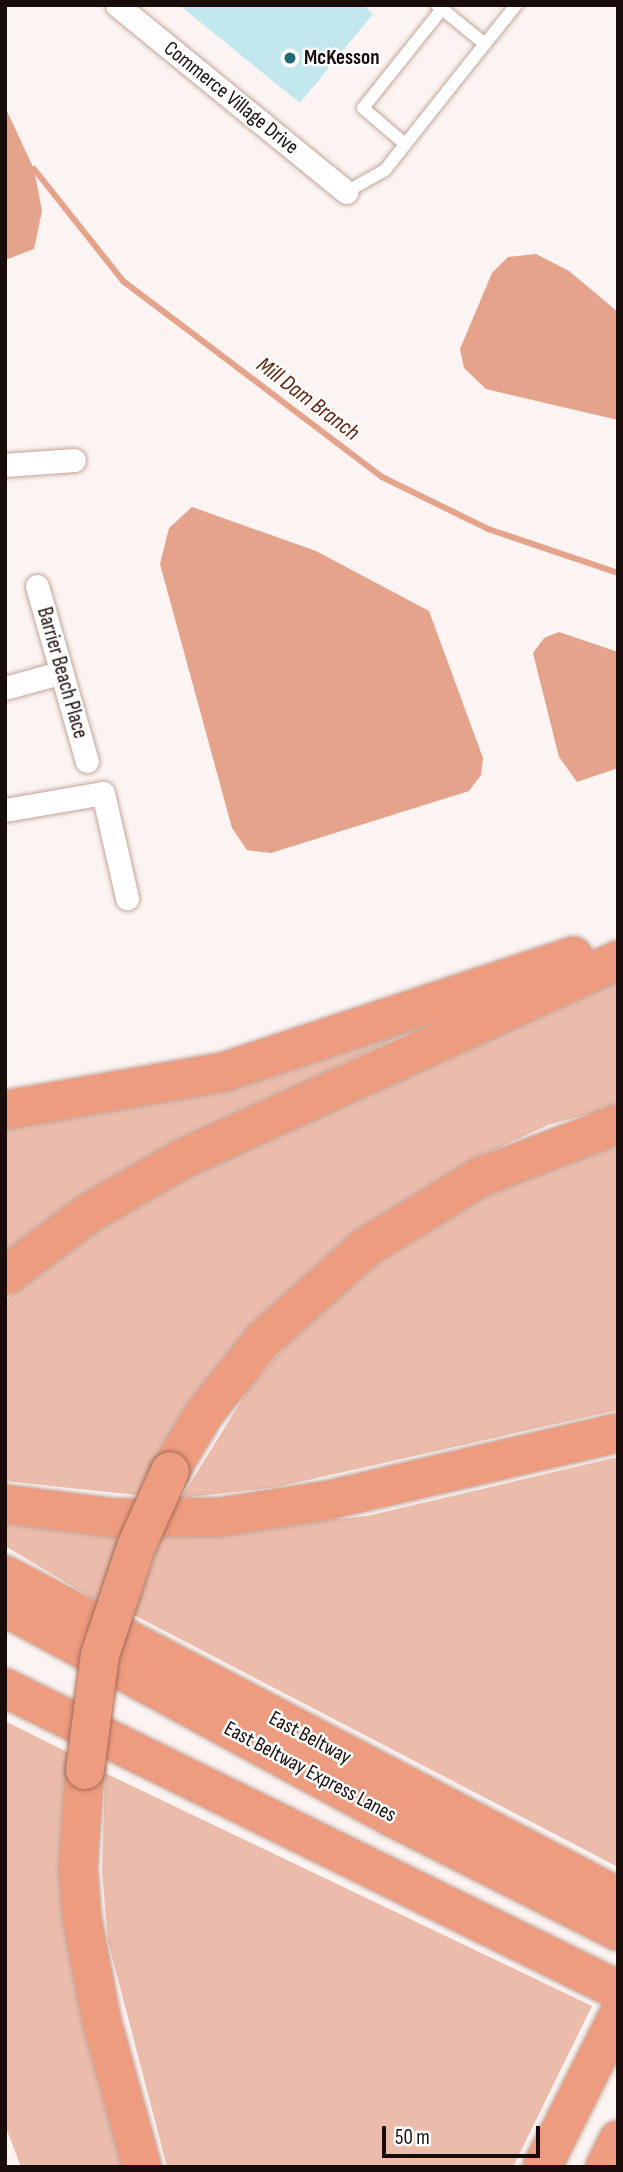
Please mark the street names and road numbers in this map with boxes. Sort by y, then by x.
street label: Commerce Village Drive [159,36,303,160]
street label: Barrier Beach Place [31,604,93,742]
street label: East Beltway [265,1706,355,1770]
street label: East Beltway Express Lanes [220,1716,400,1828]

